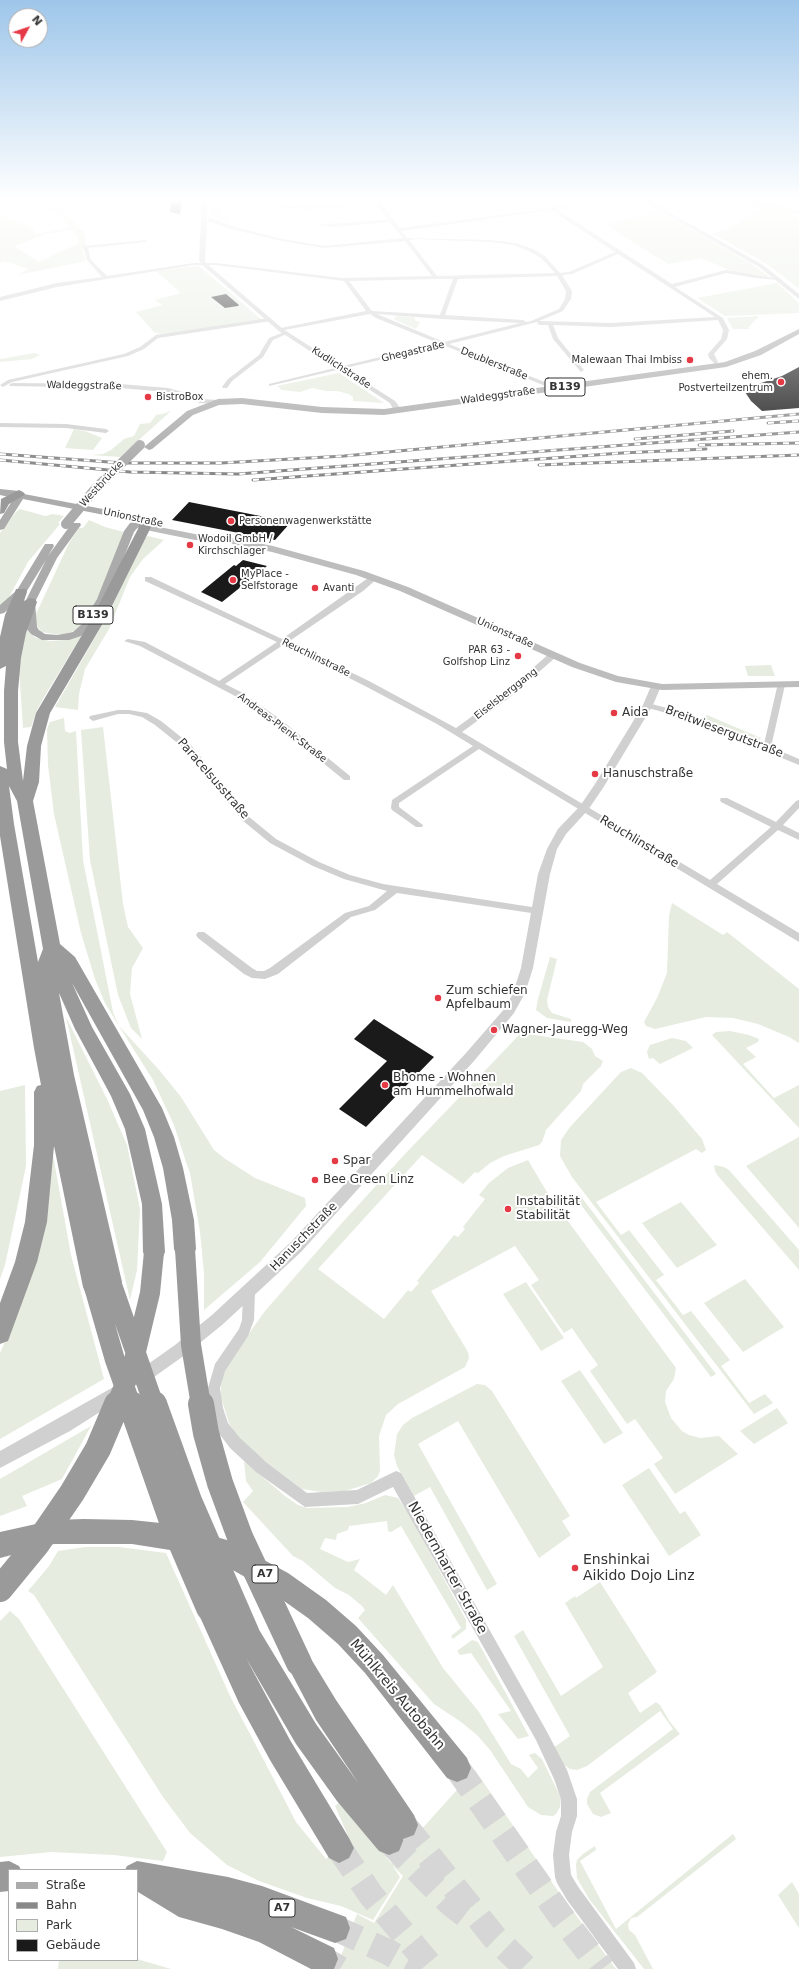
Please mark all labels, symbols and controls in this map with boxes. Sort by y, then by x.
north arrow [8,8,48,48]
text: N [29,13,45,28]
street label: Ghegastraße [380,339,446,365]
street label: Kudlichstraße [309,344,373,392]
street label: Deublerstraße [459,345,529,383]
place label: Malewaan Thai Imbiss [572,354,682,366]
marker: Malewaan Thai Imbiss [685,355,695,365]
place label: ehem. Postverteilzentrum [678,370,773,394]
marker: ehem. Postverteilzentrum [776,377,786,387]
road number: B139 [545,378,585,396]
street label: Waldeggstraße [46,379,122,393]
street label: Waldeggstraße [460,385,536,407]
place label: BistroBox [156,391,203,403]
marker: BistroBox [143,392,153,402]
street label: Westbrücke [78,459,126,509]
street label: Unionstraße [102,506,164,530]
place label: Personenwagenwerkstätte [239,515,372,527]
marker: Personenwagenwerkstätte [226,516,236,526]
place label: Wodoil GmbH / Kirchschlager [198,533,273,556]
marker: Wodoil GmbH / Kirchschlager [185,540,195,550]
place label: MyPlace - Selfstorage [241,568,298,592]
marker: MyPlace - Selfstorage [228,575,238,585]
place label: Avanti [323,582,354,594]
marker: Avanti [310,583,320,593]
road number: B139 [73,606,113,624]
street label: Unionstraße [475,615,535,651]
street label: Reuchlinstraße [280,636,352,680]
place label: PAR 63 - Golfshop Linz [443,644,510,668]
marker: PAR 63 - Golfshop Linz [513,651,523,661]
street label: Eiselsberggang [472,666,540,722]
street label: Andreas-Plenk-Straße [235,691,329,765]
street label: Breitwiesergutstraße [663,703,785,761]
place label: Aida [622,706,649,720]
marker: Aida [609,708,619,718]
street label: Paracelsusstraße [174,736,252,822]
place label: Hanuschstraße [603,767,693,781]
marker: Hanuschstraße [590,769,600,779]
street label: Reuchlinstraße [597,813,681,871]
place label: Zum schiefen Apfelbaum [446,984,528,1012]
marker: Zum schiefen Apfelbaum [433,993,443,1003]
place label: Wagner-Jauregg-Weg [502,1023,628,1037]
marker: Wagner-Jauregg-Weg [489,1025,499,1035]
place label: Bhome - Wohnen am Hummelhofwald [393,1071,514,1099]
marker: Bhome - Wohnen am Hummelhofwald [380,1080,390,1090]
place label: Spar [343,1154,371,1168]
marker: Spar [330,1156,340,1166]
place label: Bee Green Linz [323,1173,414,1187]
marker: Bee Green Linz [310,1175,320,1185]
place label: Instabilität Stabilität [516,1195,580,1223]
street label: Hanuschstraße [267,1200,341,1274]
marker: Instabilität Stabilität [503,1204,513,1214]
street label: Niedernharter Straße [404,1499,490,1637]
place label: Enshinkai Aikido Dojo Linz [583,1552,695,1584]
marker: Enshinkai Aikido Dojo Linz [570,1563,580,1573]
road number: A7 [252,1565,278,1583]
street label: Mühlkreis Autobahn [346,1636,448,1754]
legend [8,1869,138,1961]
text: Straße [46,1878,86,1892]
text: Bahn [46,1898,77,1912]
road number: A7 [269,1899,295,1917]
text: Park [46,1918,72,1932]
text: Gebäude [46,1938,100,1952]

